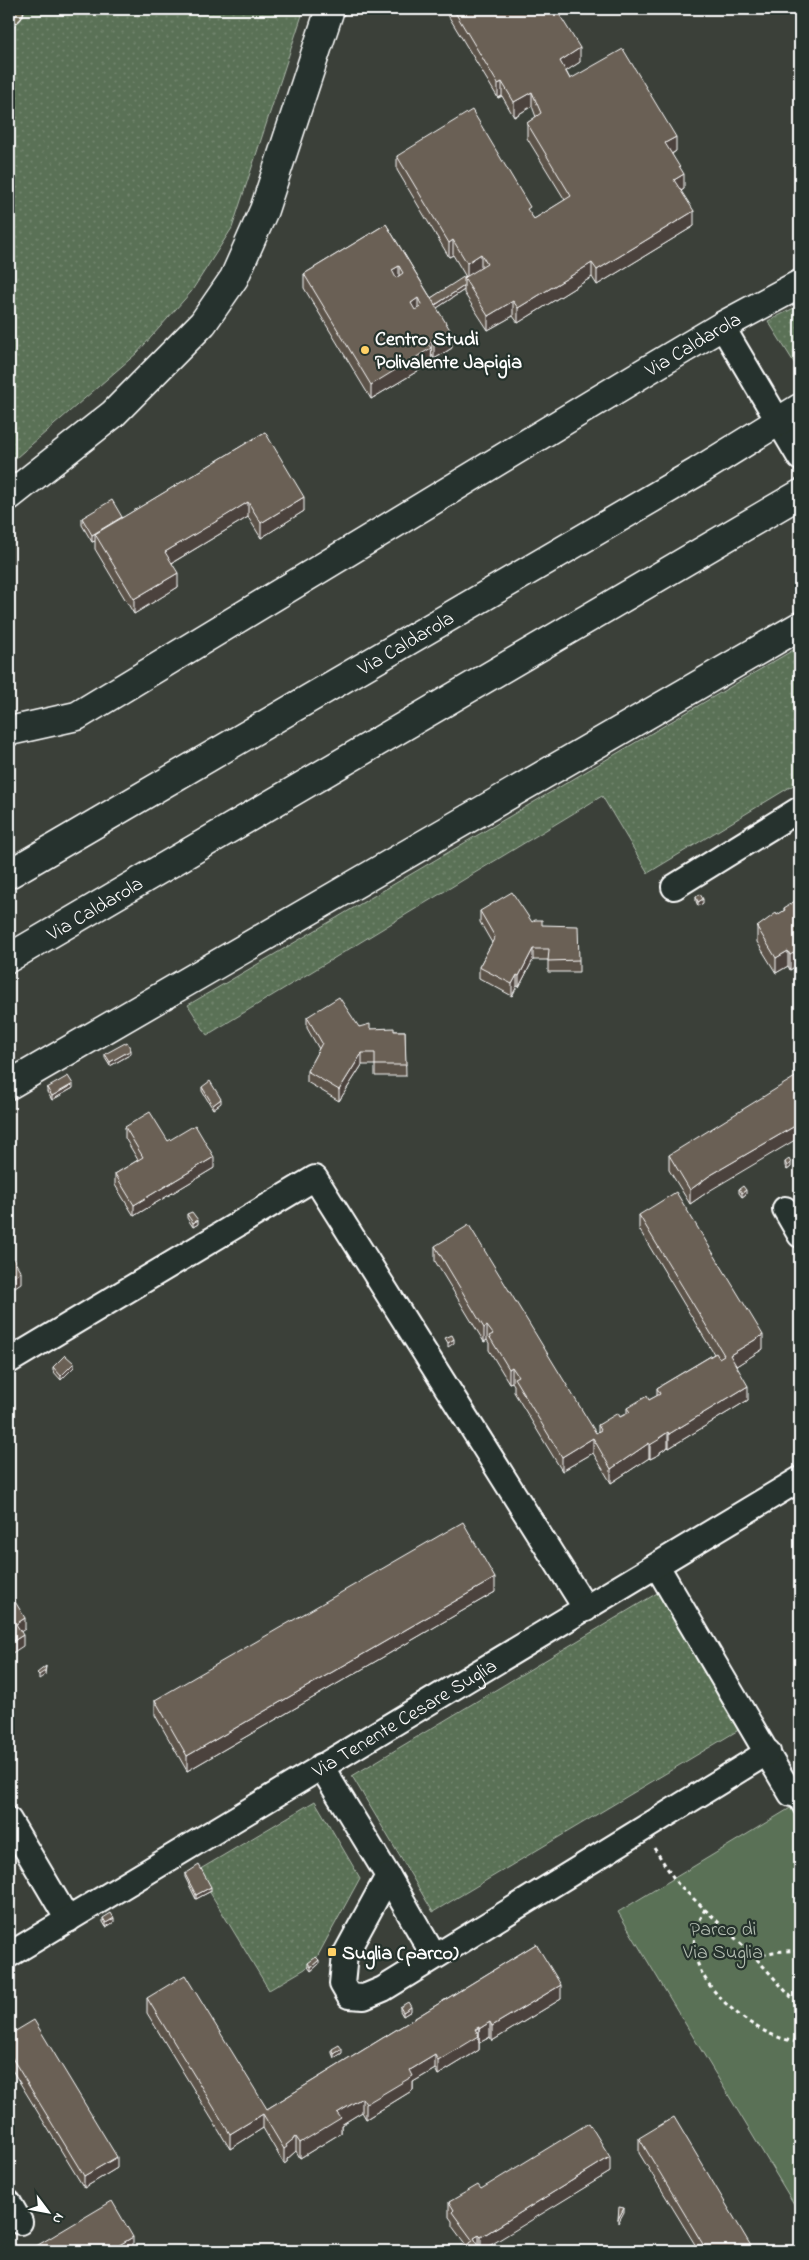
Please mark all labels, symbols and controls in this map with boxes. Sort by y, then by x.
street label: Via Caldarola [639,306,747,386]
place label: Centro Studi Polivalente Japigia [375,326,522,379]
marker: Centro Studi Polivalente Japigia [359,344,371,356]
street label: Via Caldarola [352,605,460,685]
street label: Via Caldarola [41,870,149,950]
street label: Via Tenente Cesare Suglia [307,1653,503,1787]
park label: Parco di Via Suglia [682,1916,763,1969]
place label: Suglia (parco) [342,1940,459,1970]
marker: Suglia (parco) [326,1946,338,1958]
north arrow [22,2188,72,2238]
text: N [46,2209,69,2228]

